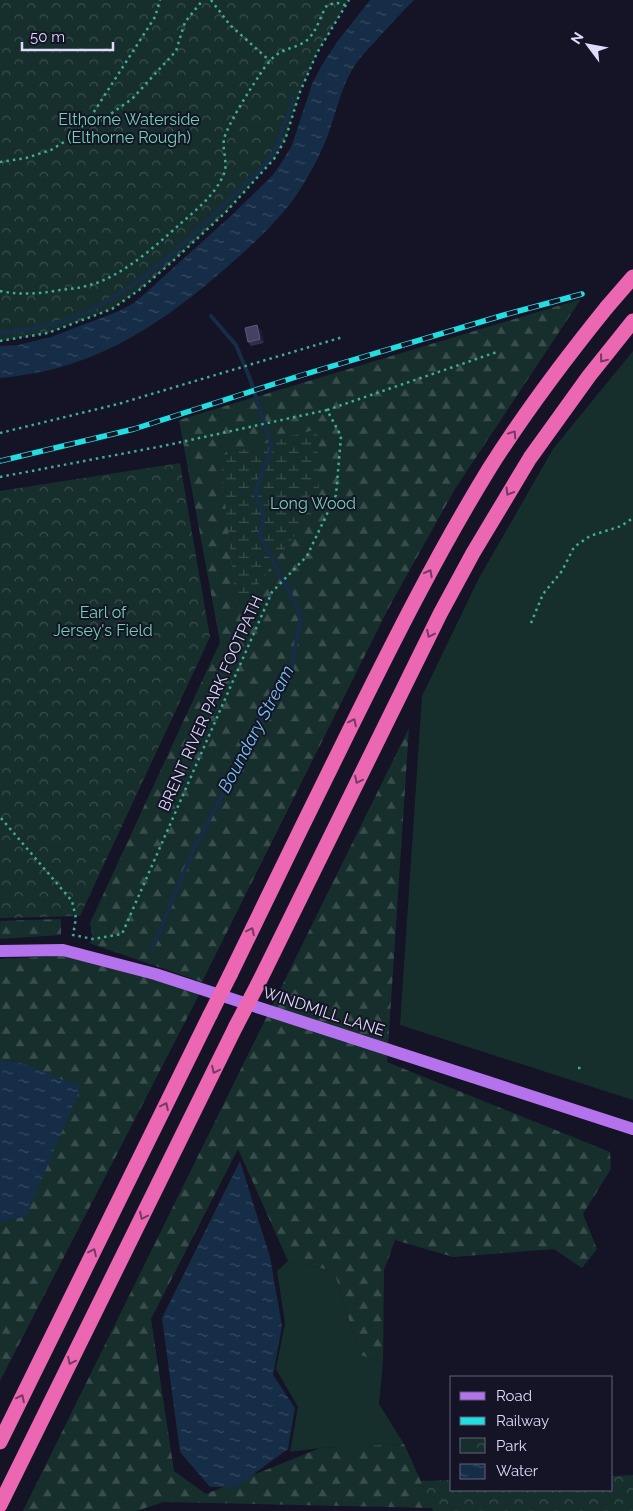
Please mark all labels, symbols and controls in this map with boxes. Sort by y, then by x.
scale bar [22,20,114,52]
north arrow [563,20,613,70]
text: 50 m [30,28,65,46]
text: N [567,29,587,47]
park label: Elthorne Waterside (Elthorne Rough) [58,110,200,147]
one-way arrow [599,354,608,363]
one-way arrow [507,430,516,439]
one-way arrow [506,487,516,496]
park label: Long Wood [270,494,356,513]
one-way arrow [423,569,433,578]
street label: BRENT RIVER PARK FOOTPATH [154,593,267,814]
park label: Earl of Jersey's Field [53,603,153,640]
one-way arrow [426,629,436,638]
water label: Boundary Stream [213,662,298,796]
one-way arrow [347,718,357,727]
one-way arrow [354,774,364,783]
one-way arrow [245,927,255,936]
street label: WINDMILL LANE [261,983,387,1040]
one-way arrow [211,1065,221,1074]
one-way arrow [159,1102,169,1111]
one-way arrow [139,1211,149,1220]
one-way arrow [87,1248,97,1257]
one-way arrow [66,1356,77,1365]
legend [450,1376,613,1491]
text: Road [496,1387,532,1405]
one-way arrow [15,1394,26,1403]
text: Railway [496,1412,549,1430]
text: Park [496,1437,527,1455]
text: Water [496,1462,539,1480]

